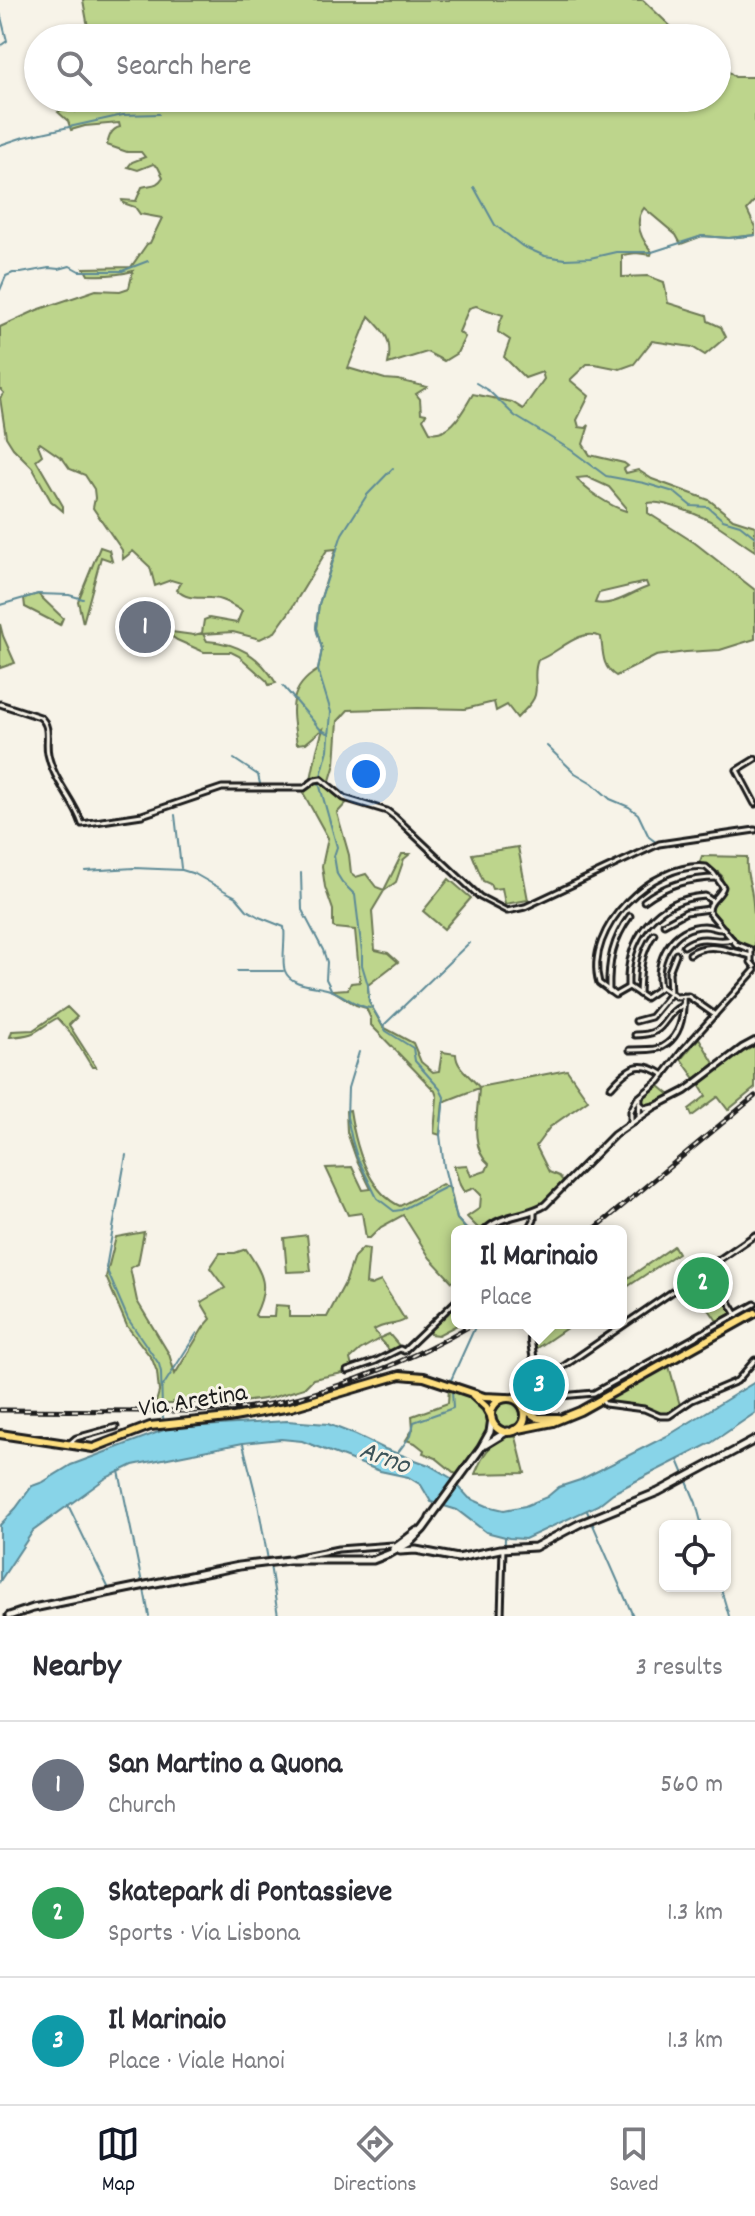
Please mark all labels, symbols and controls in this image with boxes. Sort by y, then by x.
search box [24,24,731,112]
icon: search [52,46,96,90]
text: Search here [116,47,252,90]
pin: 1 [119,597,171,657]
your location [346,754,386,794]
popup [451,1225,627,1329]
text: Il Marinaio [480,1237,598,1280]
pin: 2 [677,1253,729,1313]
text: Place [480,1280,532,1317]
pin: 3 [513,1355,565,1415]
street label: Via Aretina [136,1375,251,1429]
water label: Arno [353,1432,416,1488]
map controls [659,1520,731,1592]
button: locate [659,1520,731,1592]
text: Nearby [32,1644,121,1693]
text: 3 results [636,1650,723,1687]
text: San Martino a Quona [108,1745,342,1788]
text: 1 [55,1767,61,1804]
text: 560 m [660,1767,723,1804]
text: Church [108,1788,176,1825]
text: Skatepark di Pontassieve [108,1873,392,1916]
text: 2 [52,1895,64,1932]
text: 1.3 km [667,1895,723,1932]
text: Sports · Via Lisbona [108,1916,300,1953]
text: Il Marinaio [108,2001,226,2044]
text: 3 [52,2023,64,2060]
text: 1.3 km [667,2023,723,2060]
text: Place · Viale Hanoi [108,2044,285,2081]
tab: Map [96,2122,140,2201]
tab: Directions [333,2122,417,2201]
tab: Saved [609,2122,659,2201]

